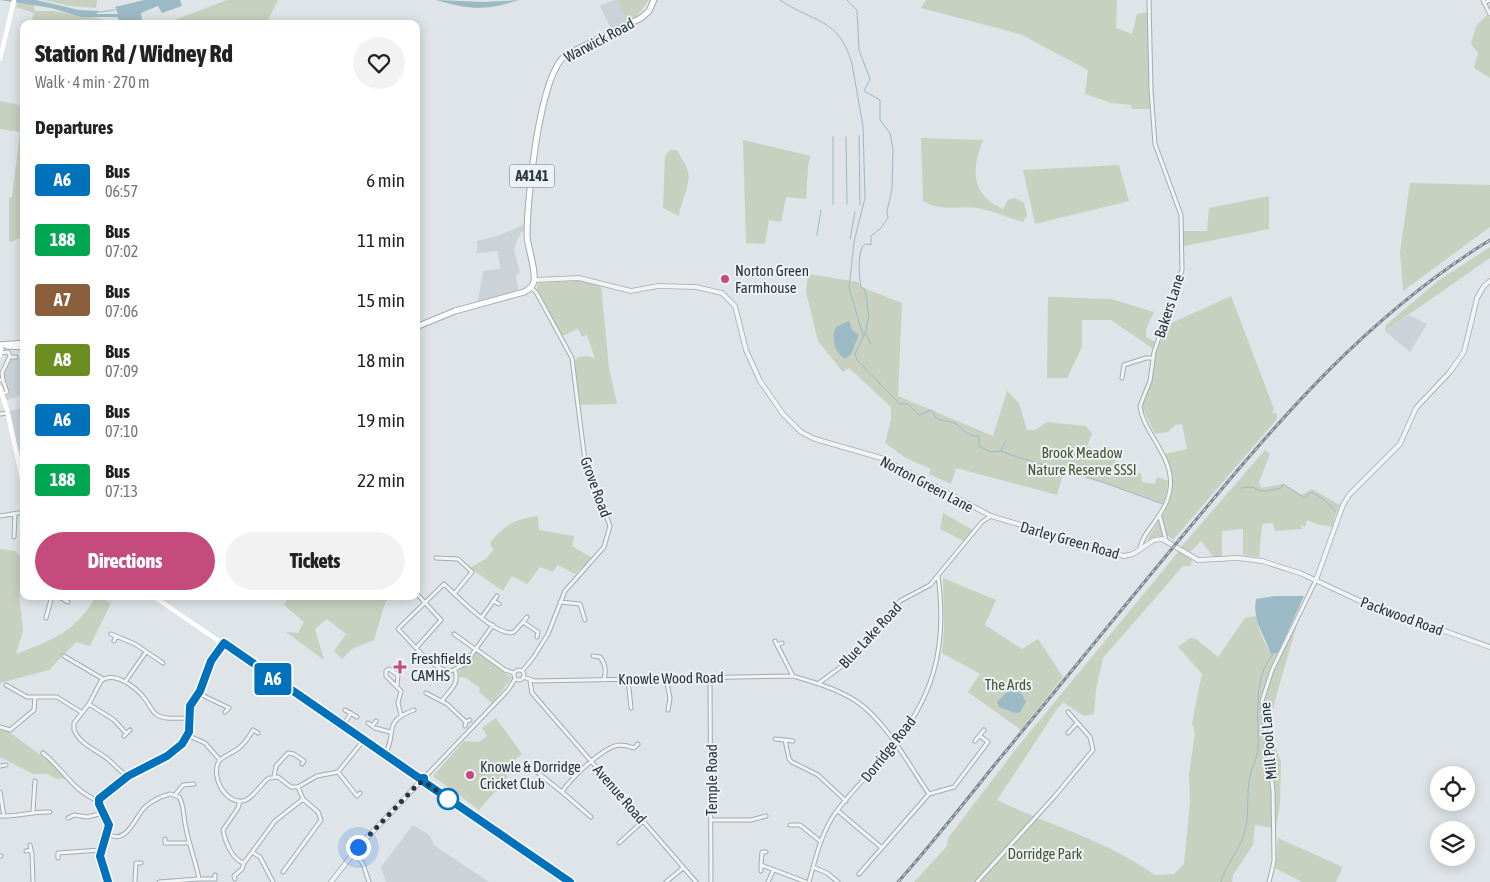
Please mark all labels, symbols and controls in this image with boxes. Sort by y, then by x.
street label: Warwick Road [561,14,637,66]
button: heart [353,37,405,89]
text: Station Rd / Widney Rd [35,40,233,67]
text: Walk · 4 min · 270 m [35,73,149,91]
text: Departures [35,116,113,138]
text: Bus [105,160,130,182]
road number: A4141 [510,165,554,188]
text: A6 [54,169,71,190]
text: 6 min [366,169,405,191]
text: 06:57 [105,182,138,200]
text: Bus [105,220,130,242]
text: 188 [50,229,75,250]
text: 11 min [357,229,405,251]
text: 07:02 [105,242,138,260]
place label: Norton Green Farmhouse [735,262,809,296]
street label: Bakers Lane [1151,272,1187,340]
marker: Norton Green Farmhouse [719,273,731,285]
text: Bus [105,280,130,302]
text: A7 [54,289,71,310]
text: 15 min [357,289,405,311]
text: 07:06 [105,302,138,320]
text: Bus [105,340,130,362]
text: A8 [54,349,71,370]
text: 18 min [357,349,405,371]
text: 07:09 [105,362,138,380]
text: Bus [105,400,130,422]
text: A6 [54,409,71,430]
text: 19 min [357,409,405,431]
text: 07:10 [105,422,138,440]
park label: Brook Meadow Nature Reserve SSSI [1027,444,1137,478]
street label: Norton Green Lane [878,452,977,516]
street label: Grove Road [577,455,615,519]
text: Bus [105,460,130,482]
text: 188 [50,469,75,490]
text: 22 min [357,469,405,491]
text: 07:13 [105,482,138,500]
street label: Darley Green Road [1018,518,1122,562]
button: Directions [35,532,215,590]
button: Tickets [225,532,405,590]
street label: Packwood Road [1358,593,1446,639]
street label: Blue Lake Road [835,599,905,671]
place label: Freshfields CAMHS [411,650,471,684]
marker: Freshfields CAMHS [393,660,407,674]
line badge: A6 [250,663,296,695]
text: A6 [264,668,282,689]
street label: Knowle Wood Road [618,669,724,687]
park label: The Ards [985,676,1031,693]
street label: Mill Pool Lane [1256,701,1280,780]
street label: Dorridge Road [857,713,919,785]
street label: Temple Road [703,744,720,816]
place label: Knowle & Dorridge Cricket Club [480,758,581,792]
street label: Avenue Road [590,761,650,827]
map controls [1430,766,1475,866]
button: locate [1430,766,1475,811]
marker: Knowle & Dorridge Cricket Club [464,769,476,781]
unlabelled marker [437,788,459,810]
button: layers [1430,821,1475,866]
your location [346,835,371,860]
park label: Dorridge Park [1008,845,1083,862]

